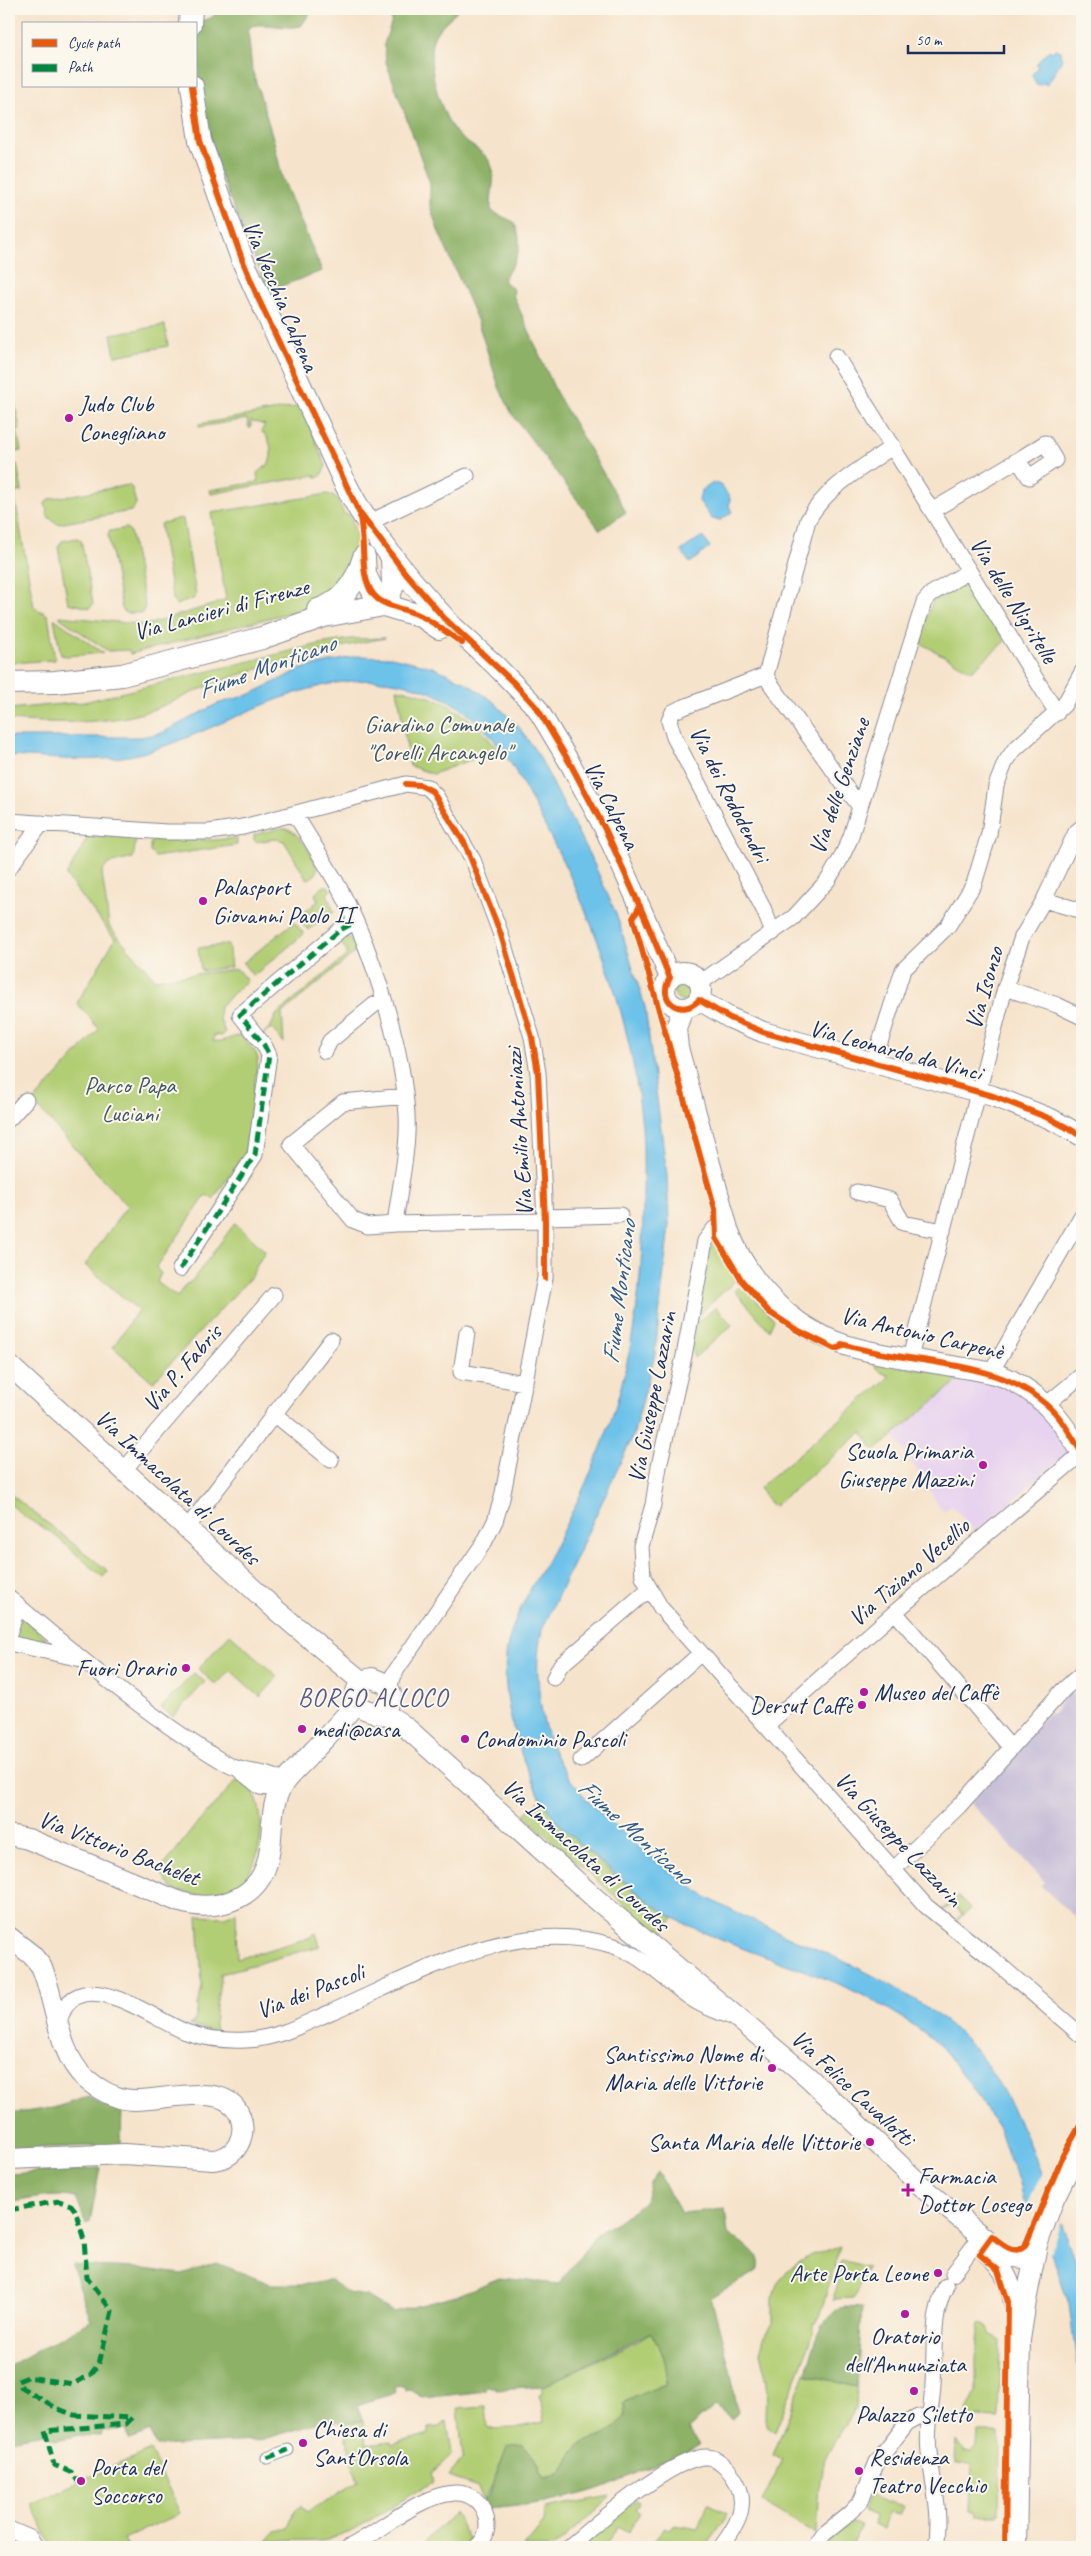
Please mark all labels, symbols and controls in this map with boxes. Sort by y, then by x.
legend [22,22,198,88]
scale bar [908,22,1005,54]
text: 50 m [916,31,943,50]
text: Cycle path [68,34,120,53]
text: Path [68,58,94,77]
street label: Via Vecchia Calpena [236,216,327,377]
place label: Judo Club Conegliano [78,389,167,447]
marker: Judo Club Conegliano [63,412,75,424]
street label: Via delle Nigritelle [963,531,1066,670]
street label: Via Lancieri di Firenze [130,571,314,647]
water label: Fiume Monticano [193,626,342,707]
park label: Giardino Comunale "Corelli Arcangelo" [365,709,517,767]
street label: Via delle Genziane [802,712,877,858]
street label: Via dei Rododendri [683,721,778,869]
street label: Via Calpena [577,756,647,855]
place label: Palasport Giovanni Paolo II [213,872,359,930]
marker: Palasport Giovanni Paolo II [197,895,209,907]
street label: Via Isonzo [958,942,1010,1033]
street label: Via Leonardo da Vinci [807,1013,989,1088]
street label: Via Emilio Antoniazzi [498,1043,540,1217]
park label: Parco Papa Luciani [84,1070,177,1128]
water label: Fiume Monticano [594,1216,644,1366]
street label: Via Antonio Carpenè [838,1300,1008,1367]
street label: Via Giuseppe Lazzarin [621,1308,684,1485]
street label: Via P. Fabris [136,1317,229,1418]
street label: Via Immacolata di Lourdes [89,1403,268,1573]
place label: Scuola Primaria Giuseppe Mazzini [838,1436,975,1494]
marker: Scuola Primaria Giuseppe Mazzini [977,1459,989,1471]
street label: Via Tiziano Vecellio [842,1510,977,1633]
place label: Fuori Orario [76,1653,178,1683]
marker: Fuori Orario [180,1662,192,1674]
place label: Museo del Caffè [874,1677,1000,1707]
district label: BORGO ALLOCO [298,1682,450,1714]
marker: Museo del Caffè [858,1686,870,1698]
place label: Dersut Caffè [750,1690,854,1720]
marker: Dersut Caffè [856,1699,868,1711]
place label: medi@casa [312,1714,401,1744]
marker: medi@casa [296,1723,308,1735]
place label: Condominio Pascoli [475,1724,628,1754]
marker: Condominio Pascoli [459,1733,471,1745]
street label: Via Giuseppe Lazzarin [829,1765,970,1914]
street label: Via Immacolata di Lourdes [496,1772,677,1939]
water label: Fiume Monticano [571,1772,702,1894]
street label: Via Vittorio Bachelet [34,1804,205,1893]
street label: Via dei Pascoli [252,1956,370,2025]
street label: Via Felice Cavallotti [785,2023,923,2155]
place label: Santissimo Nome di Maria delle Vittorie [603,2039,764,2097]
marker: Santissimo Nome di Maria delle Vittorie [766,2062,778,2074]
place label: Santa Maria delle Vittorie [648,2127,862,2157]
marker: Santa Maria delle Vittorie [864,2136,876,2148]
place label: Farmacia Dottor Losego [918,2161,1034,2219]
marker: Farmacia Dottor Losego [902,2184,914,2196]
place label: Arte Porta Leone [790,2258,930,2288]
marker: Arte Porta Leone [932,2267,944,2279]
marker: Oratorio dell'Annunziata [899,2308,911,2320]
place label: Oratorio dell'Annunziata [844,2321,967,2379]
marker: Palazzo Siletto [908,2385,920,2397]
place label: Palazzo Siletto [856,2399,974,2429]
place label: Chiesa di Sant'Orsola [313,2414,409,2472]
marker: Chiesa di Sant'Orsola [297,2437,309,2449]
place label: Residenza Teatro Vecchio [869,2442,988,2500]
place label: Porta del Soccorso [91,2452,167,2510]
marker: Residenza Teatro Vecchio [853,2465,865,2477]
marker: Porta del Soccorso [75,2475,87,2487]

